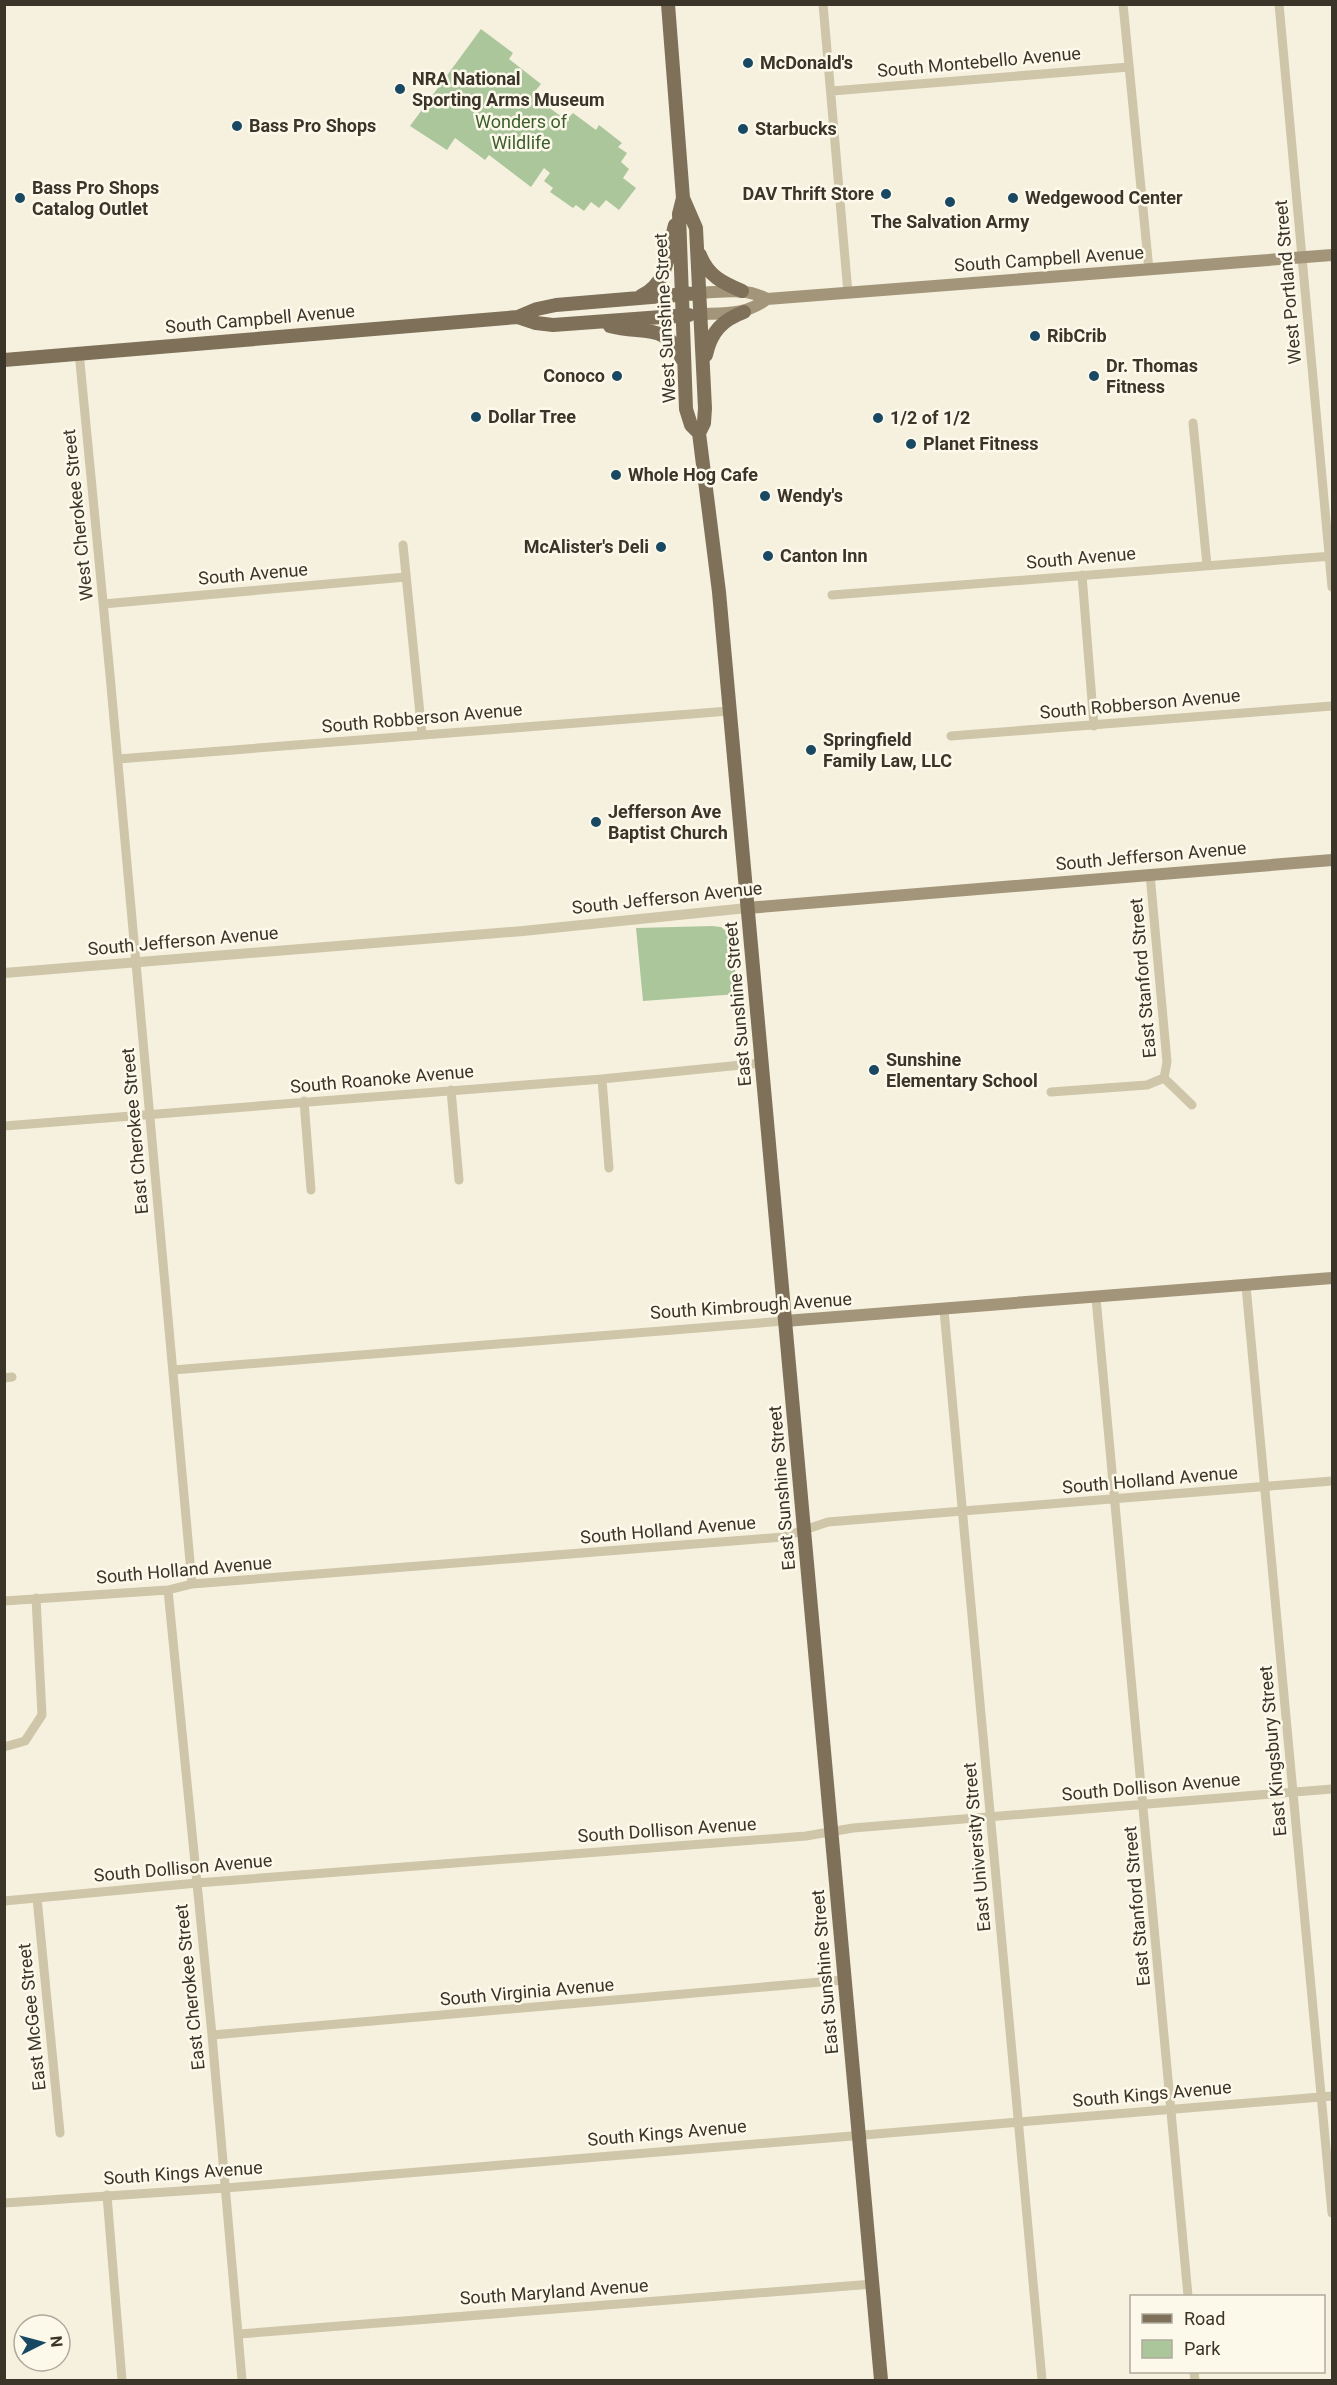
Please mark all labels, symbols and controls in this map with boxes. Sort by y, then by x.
street label: South Montebello Avenue [876,42,1082,81]
place label: McDonald's [760,52,853,73]
marker: McDonald's [741,56,755,70]
place label: NRA National Sporting Arms Museum [412,68,605,110]
marker: NRA National Sporting Arms Museum [393,82,407,96]
park label: Wonders of Wildlife [475,111,568,153]
place label: Bass Pro Shops [249,115,376,136]
place label: Starbucks [755,118,837,139]
marker: Bass Pro Shops [230,119,244,133]
marker: Starbucks [736,122,750,136]
place label: Bass Pro Shops Catalog Outlet [32,177,159,219]
place label: DAV Thrift Store [742,183,874,204]
marker: DAV Thrift Store [879,187,893,201]
place label: Wedgewood Center [1025,187,1183,208]
marker: Bass Pro Shops Catalog Outlet [13,191,27,205]
marker: Wedgewood Center [1006,191,1020,205]
marker: The Salvation Army [943,195,957,209]
street label: West Portland Street [1270,199,1305,365]
place label: The Salvation Army [871,211,1030,232]
street label: West Sunshine Street [650,232,679,404]
street label: South Campbell Avenue [953,241,1145,276]
street label: South Campbell Avenue [164,300,356,337]
place label: RibCrib [1047,325,1107,346]
marker: RibCrib [1028,329,1042,343]
place label: Dr. Thomas Fitness [1106,355,1198,397]
place label: Conoco [543,365,605,386]
marker: Conoco [610,369,624,383]
marker: Dr. Thomas Fitness [1087,369,1101,383]
place label: Dollar Tree [488,406,576,427]
place label: 1/2 of 1/2 [890,407,970,428]
marker: Dollar Tree [469,410,483,424]
marker: 1/2 of 1/2 [871,411,885,425]
street label: West Cherokee Street [58,428,97,602]
place label: Planet Fitness [923,433,1038,454]
marker: Planet Fitness [904,437,918,451]
place label: Whole Hog Cafe [628,464,758,485]
marker: Whole Hog Cafe [609,468,623,482]
place label: Wendy's [777,485,843,506]
marker: Wendy's [758,489,772,503]
place label: McAlister's Deli [524,536,649,557]
marker: McAlister's Deli [654,540,668,554]
street label: South Avenue [1025,542,1137,573]
place label: Canton Inn [780,545,868,566]
marker: Canton Inn [761,549,775,563]
street label: South Avenue [197,558,309,589]
street label: South Robberson Avenue [1039,684,1241,723]
street label: South Robberson Avenue [321,698,523,737]
place label: Springfield Family Law, LLC [823,729,952,771]
marker: Springfield Family Law, LLC [804,743,818,757]
place label: Jefferson Ave Baptist Church [608,801,728,843]
marker: Jefferson Ave Baptist Church [589,815,603,829]
street label: South Jefferson Avenue [1055,837,1247,874]
street label: South Jefferson Avenue [571,877,763,918]
street label: East Stanford Street [1125,897,1160,1059]
street label: East Sunshine Street [720,921,755,1087]
street label: South Jefferson Avenue [87,922,279,959]
street label: East Cherokee Street [117,1047,152,1215]
place label: Sunshine Elementary School [886,1049,1038,1091]
street label: South Roanoke Avenue [289,1060,475,1097]
marker: Sunshine Elementary School [867,1063,881,1077]
street label: South Kimbrough Avenue [649,1288,853,1323]
street label: East Sunshine Street [764,1405,799,1571]
street label: South Holland Avenue [1061,1461,1239,1498]
street label: South Holland Avenue [579,1511,757,1548]
street label: South Holland Avenue [95,1551,273,1588]
street label: East Kingsbury Street [1255,1665,1290,1837]
street label: East University Street [959,1761,994,1933]
street label: South Dollison Avenue [1061,1768,1241,1805]
street label: South Dollison Avenue [577,1813,757,1846]
street label: East Stanford Street [1119,1825,1154,1987]
street label: South Dollison Avenue [93,1849,273,1886]
street label: East Sunshine Street [807,1889,842,2055]
street label: East Cherokee Street [170,1903,209,2071]
street label: East McGee Street [13,1942,50,2092]
street label: South Virginia Avenue [439,1973,615,2010]
street label: South Kings Avenue [1072,2076,1232,2111]
street label: South Kings Avenue [587,2115,747,2150]
street label: South Kings Avenue [103,2156,263,2189]
street label: South Maryland Avenue [459,2274,649,2309]
legend [1130,2295,1325,2373]
text: Road [1184,2308,1225,2329]
north arrow [12,2313,72,2373]
text: N [46,2335,66,2348]
text: Park [1184,2338,1221,2359]

